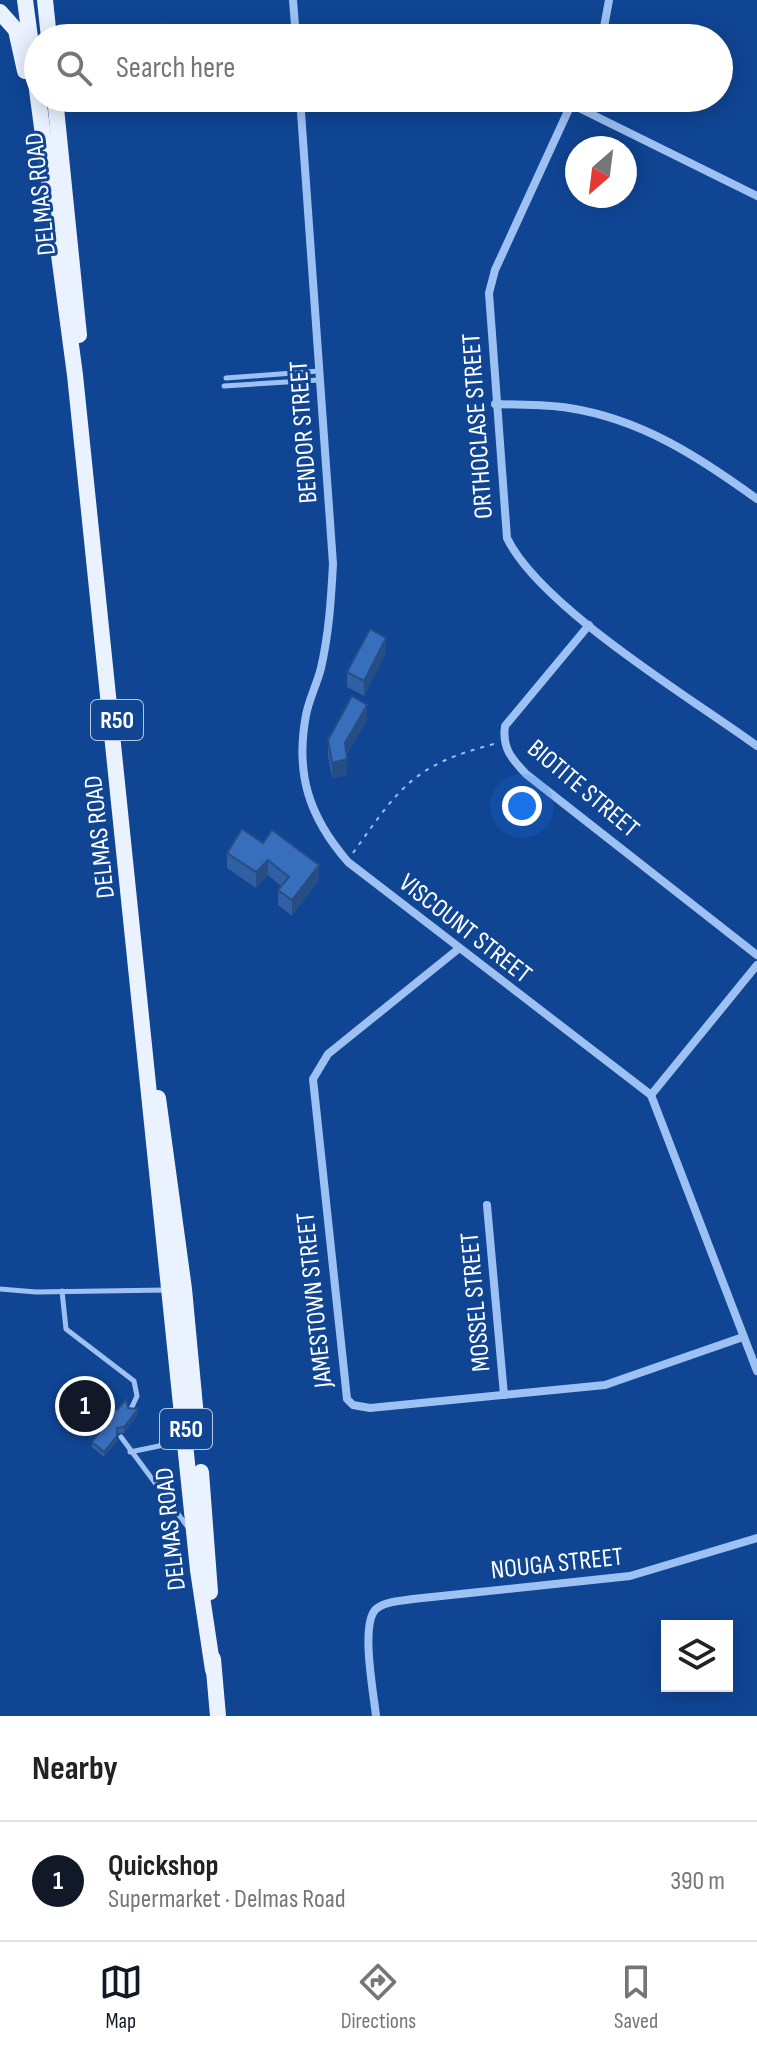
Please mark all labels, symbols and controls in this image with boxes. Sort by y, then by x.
search box [24,24,733,112]
icon: search [52,46,96,90]
text: Search here [116,50,235,86]
street label: DELMAS ROAD [19,131,63,257]
north arrow [565,136,637,208]
street label: ORTHOCLASE STREET [456,332,500,520]
street label: BENDOR STREET [284,360,324,504]
road number: R50 [91,700,143,740]
street label: BIOTITE STREET [521,733,645,845]
street label: DELMAS ROAD [78,774,122,900]
your location [502,786,542,826]
street label: VISCOUNT STREET [393,868,537,990]
street label: JAMESTOWN STREET [290,1211,340,1390]
street label: MOSSEL STREET [454,1231,498,1373]
pin: 1 [59,1376,111,1436]
road number: R50 [160,1409,212,1449]
street label: DELMAS ROAD [149,1466,193,1592]
street label: NOUGA STREET [489,1542,625,1586]
map controls [661,1620,733,1692]
button: layers [661,1620,733,1692]
text: Nearby [32,1748,118,1789]
text: Quickshop [108,1848,219,1884]
text: 1 [53,1866,63,1897]
text: 390 m [670,1866,725,1897]
text: Supermarket · Delmas Road [108,1884,346,1915]
tab: Map [99,1960,143,2035]
tab: Directions [341,1960,416,2035]
tab: Saved [614,1960,658,2035]

